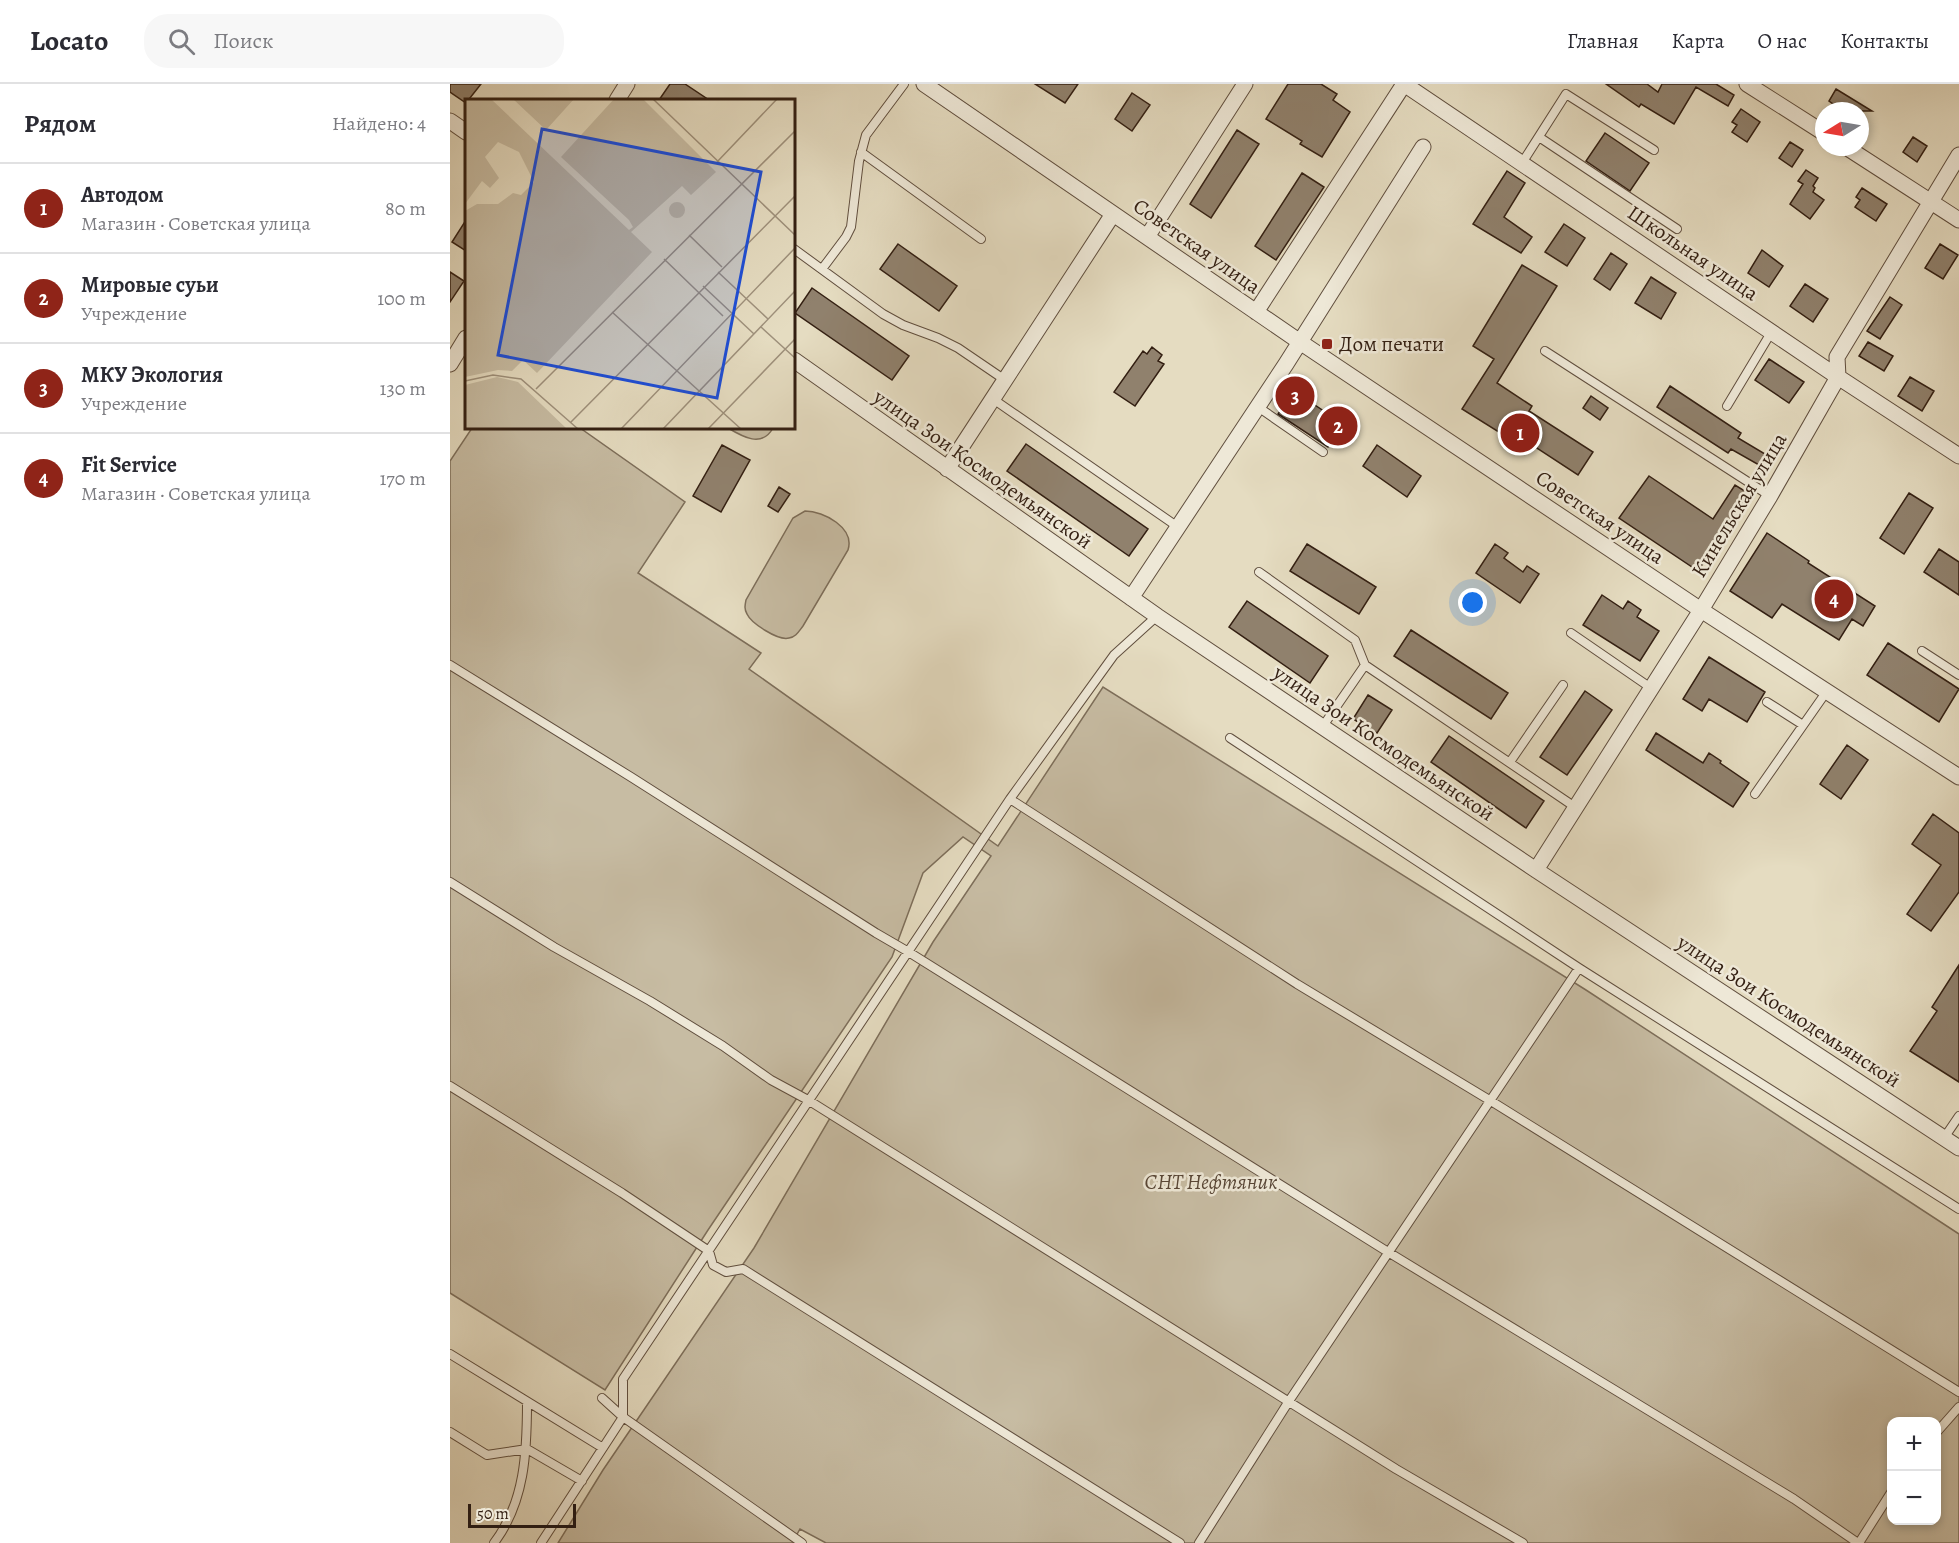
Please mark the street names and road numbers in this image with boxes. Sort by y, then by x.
street label: Советская улица [1128,192,1266,300]
street label: Школьная улица [1622,199,1764,307]
street label: улица Зои Космодемьянской [867,382,1098,555]
street label: Кинельская улица [1685,427,1793,583]
street label: Советская улица [1530,464,1670,571]
street label: улица Зои Космодемьянской [1267,658,1500,828]
street label: улица Зои Космодемьянской [1671,928,1906,1094]

